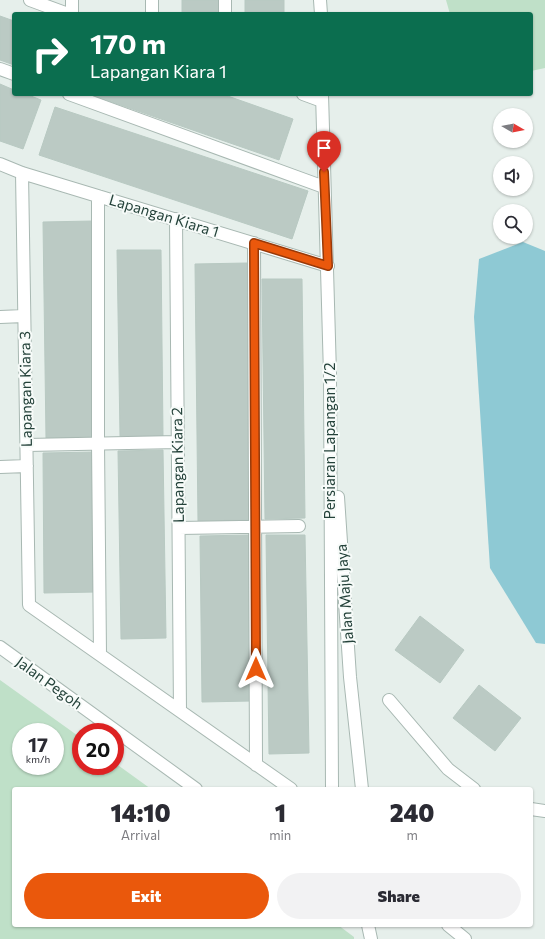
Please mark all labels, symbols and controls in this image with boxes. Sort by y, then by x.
text: 170 m [90,26,166,60]
icon: right [24,28,76,80]
text: Lapangan Kiara 1 [90,60,227,82]
north arrow [493,108,533,148]
map controls [493,108,533,244]
pin [307,131,341,172]
icon: arrive [313,137,335,159]
button: sound [493,156,533,196]
street label: Lapangan Kiara 1 [107,190,221,240]
button: search [493,204,533,244]
street label: Lapangan Kiara 3 [15,331,35,447]
street label: Persiaran Lapangan 1/2 [320,363,338,519]
street label: Lapangan Kiara 2 [167,407,187,523]
street label: Jalan Maju Jaya [332,544,356,645]
position arrow [235,648,277,690]
street label: Jalan Pegoh [13,652,86,712]
speed limit sign: 20 [72,723,124,775]
text: 17 [28,732,48,756]
text: km/h [26,753,50,765]
text: 14:10 [111,798,171,827]
text: 1 [275,798,286,827]
text: 240 [390,798,434,827]
text: Arrival [121,827,160,843]
text: min [269,827,291,843]
text: m [406,827,418,843]
button: Exit [24,873,269,919]
button: Share [277,873,521,919]

